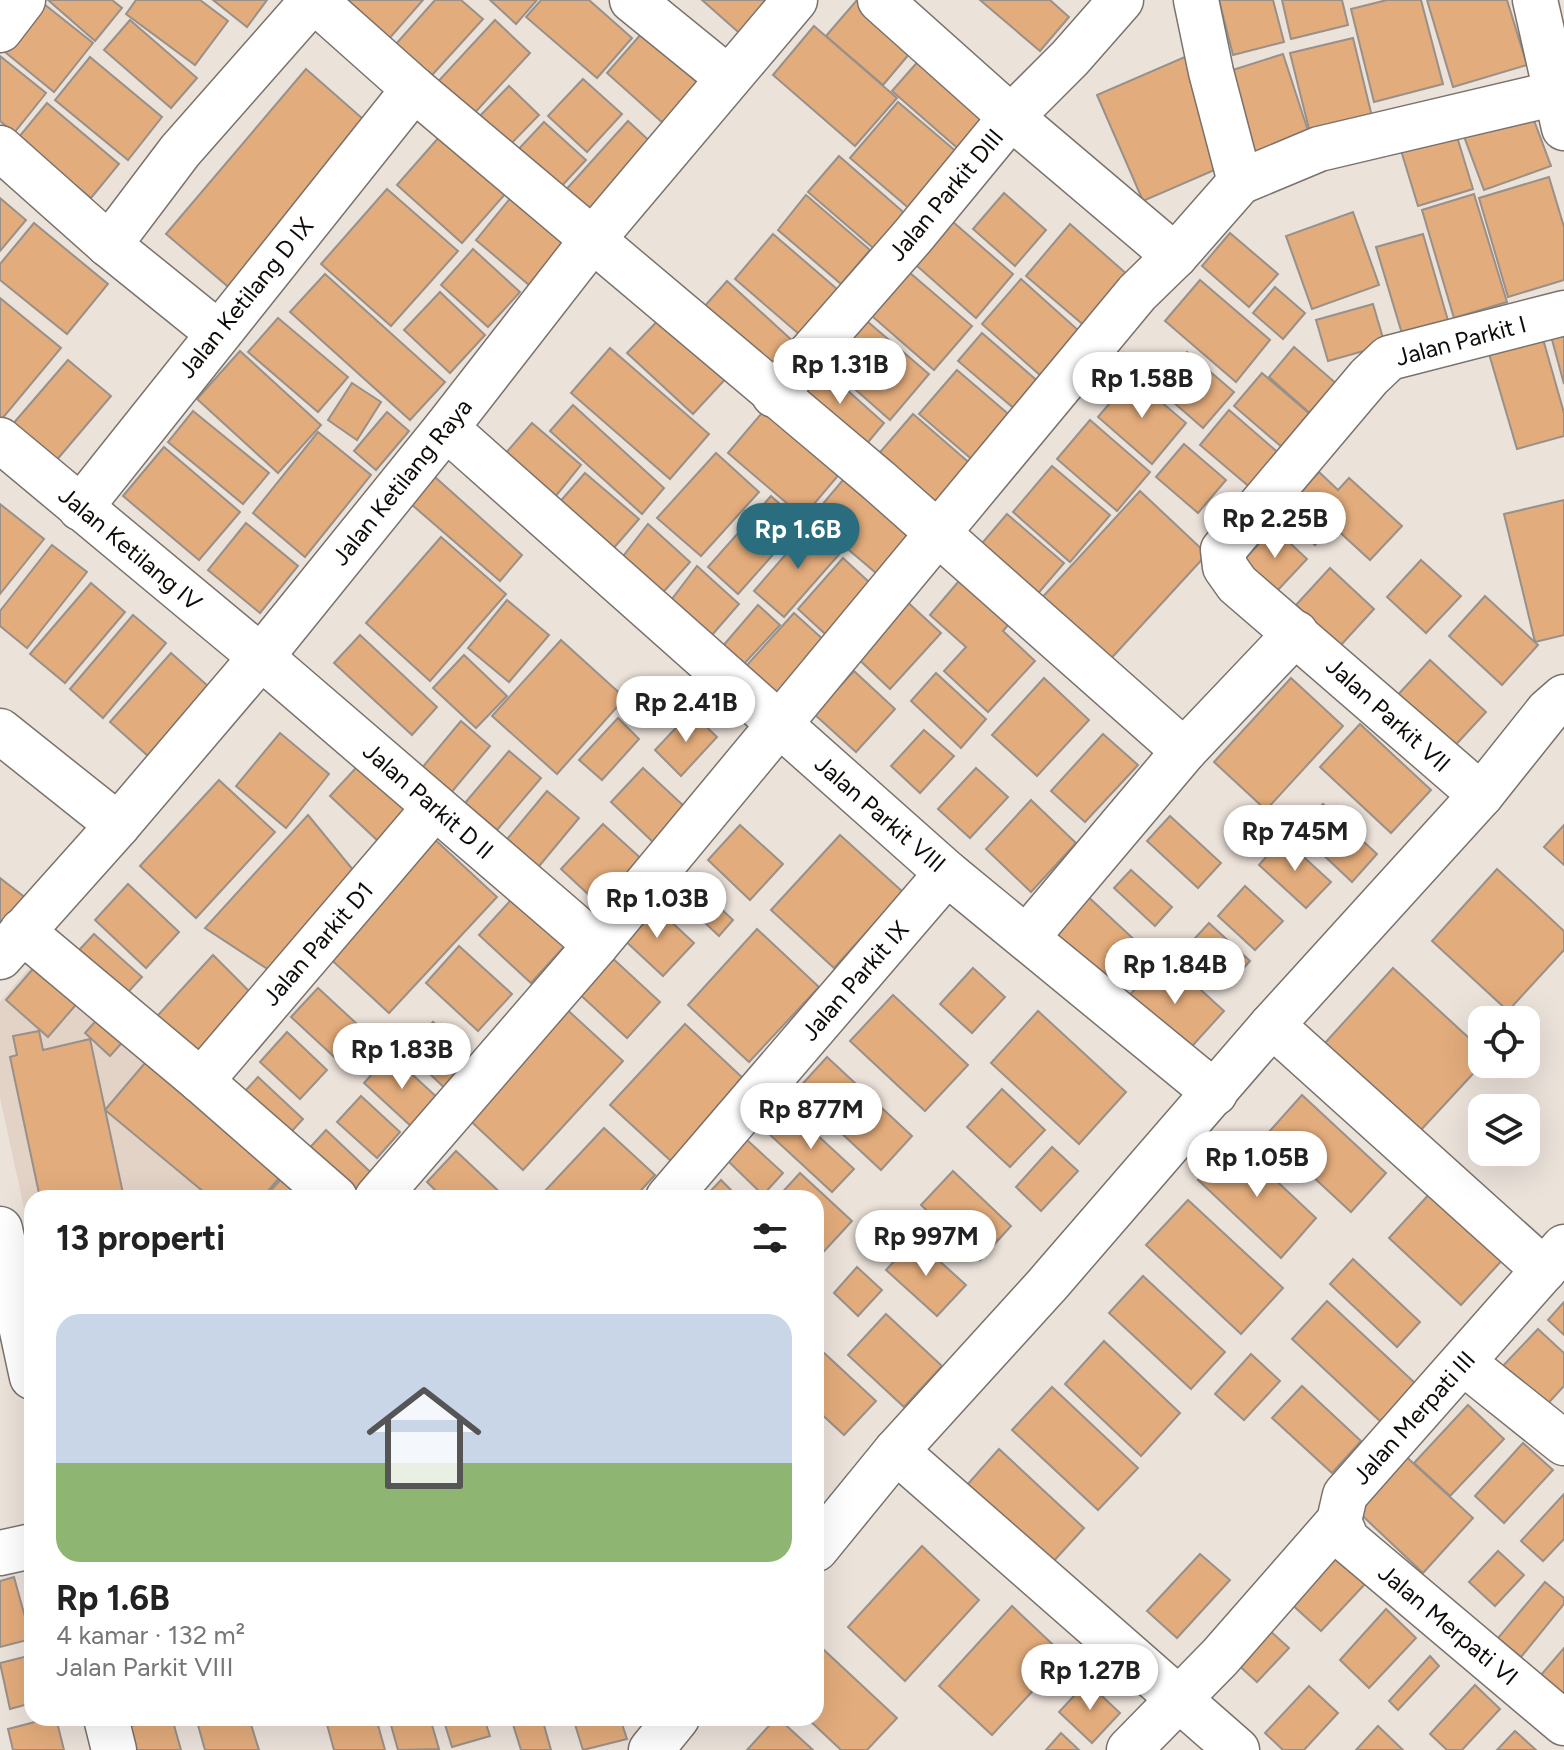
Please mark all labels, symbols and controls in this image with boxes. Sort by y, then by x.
street label: Jalan Parkit DIII [882,123,1009,267]
street label: Jalan Ketilang D IX [172,211,319,384]
street label: Jalan Parkit I [1392,309,1529,372]
pin: Rp 1.31B [757,338,923,406]
text: Rp 1.31B [791,348,889,380]
pin: Rp 1.58B [1059,352,1225,420]
text: Rp 1.58B [1091,362,1193,394]
street label: Jalan Ketilang Raya [325,392,478,571]
street label: Jalan Ketilang IV [53,480,208,617]
pin: Rp 2.25B [1192,492,1358,560]
text: Rp 2.25B [1222,502,1328,534]
pin: Rp 1.6B [724,503,872,571]
text: Rp 1.6B [755,513,842,545]
street label: Jalan Parkit VII [1320,651,1456,778]
pin: Rp 2.41B [603,676,769,744]
text: Rp 2.41B [634,686,738,718]
street label: Jalan Parkit D II [357,736,499,865]
street label: Jalan Parkit VIII [809,749,952,878]
pin: Rp 745M [1221,805,1369,873]
text: Rp 745M [1242,815,1348,847]
pin: Rp 1.03B [574,872,740,940]
street label: Jalan Parkit D1 [256,876,379,1011]
text: Rp 1.03B [605,882,709,914]
street label: Jalan Parkit IX [795,915,915,1046]
pin: Rp 1.84B [1092,938,1258,1006]
text: Rp 1.84B [1123,948,1227,980]
map controls [1468,1006,1540,1166]
button: locate [1468,1006,1540,1078]
pin: Rp 1.83B [319,1023,485,1091]
text: Rp 1.83B [351,1033,453,1065]
pin: Rp 877M [737,1083,885,1151]
text: Rp 877M [758,1093,864,1125]
button: layers [1468,1094,1540,1166]
pin: Rp 1.05B [1174,1131,1340,1199]
text: Rp 1.05B [1205,1141,1309,1173]
pin: Rp 997M [852,1210,1000,1278]
icon: filters [748,1216,792,1260]
text: 13 properti [56,1218,225,1259]
text: Rp 997M [873,1220,979,1252]
street label: Jalan Merpati III [1346,1345,1481,1490]
icon: home [352,1366,496,1510]
street label: Jalan Merpati VI [1373,1558,1524,1691]
text: Rp 1.6B [56,1578,170,1619]
text: 4 kamar · 132 m² [56,1619,245,1651]
pin: Rp 1.27B [1007,1644,1173,1712]
text: Jalan Parkit VIII [56,1651,233,1683]
text: Rp 1.27B [1039,1654,1141,1686]

